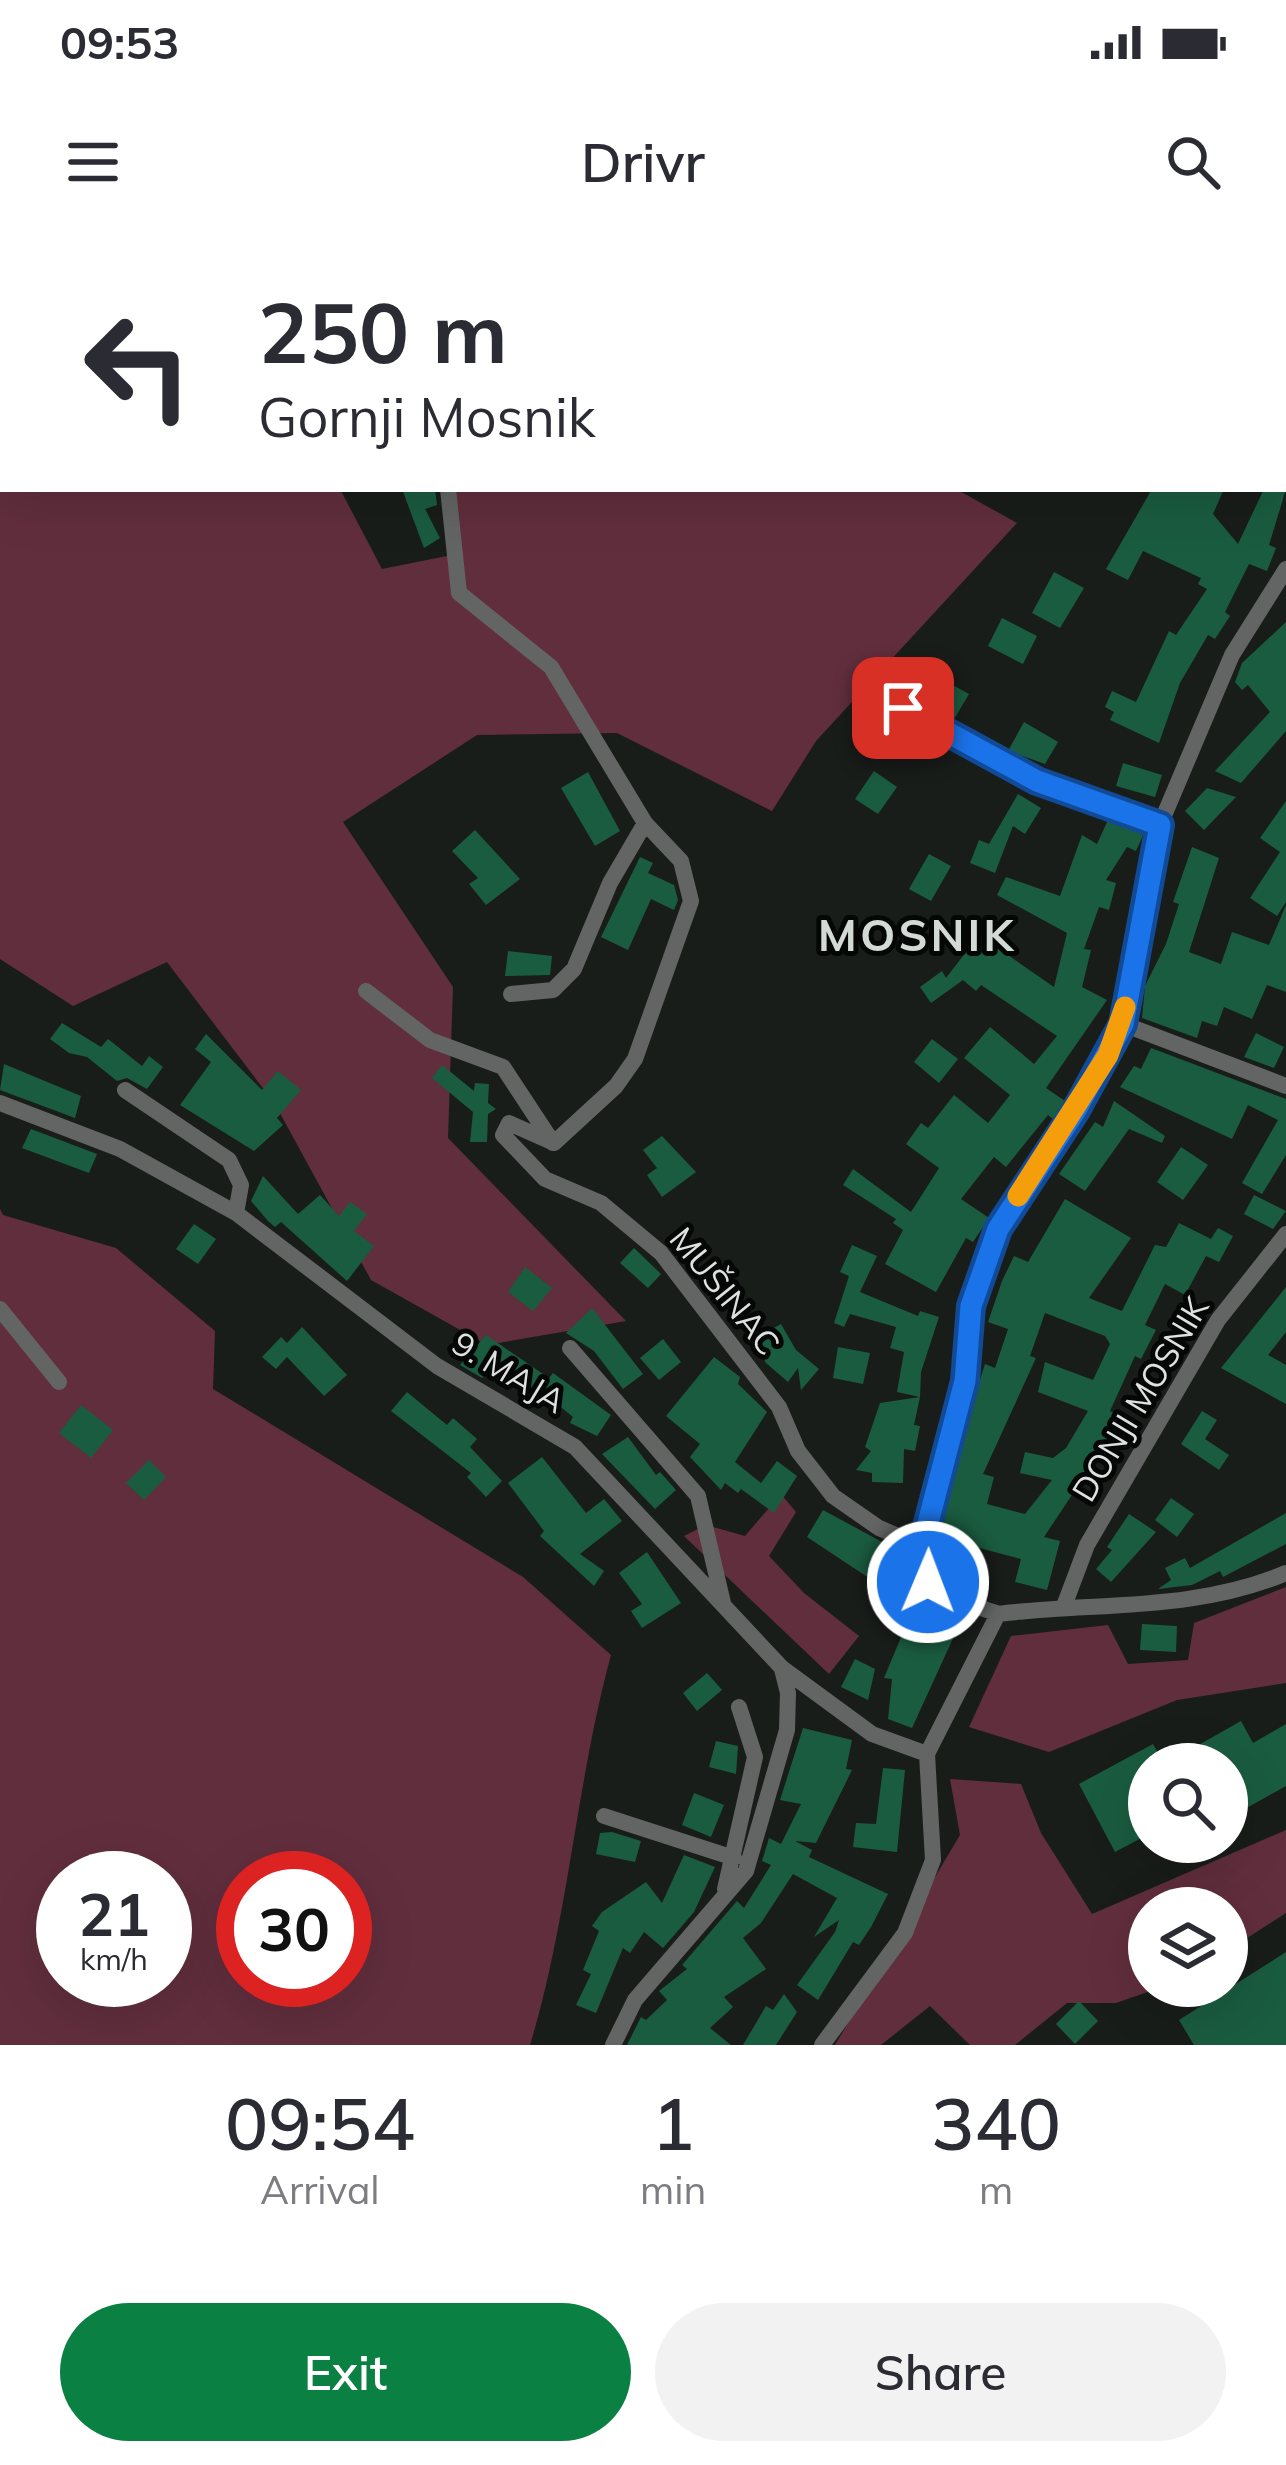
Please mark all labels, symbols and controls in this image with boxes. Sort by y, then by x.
text: 09:53 [60,14,179,70]
text: Drivr [581,128,705,196]
icon: menu [60,129,126,195]
icon: search [1160,129,1226,195]
text: 250 m [258,279,508,384]
icon: left [60,288,216,444]
text: Gornji Mosnik [258,383,596,451]
pin [852,657,954,759]
icon: arrive [870,675,936,741]
district label: MOSNIK [818,906,1016,962]
street label: MUŠINAC [661,1218,789,1363]
street label: DONJI MOSNIK [1062,1288,1217,1508]
street label: 9. MAJA [445,1322,573,1421]
position arrow [865,1519,991,1645]
map controls [1128,1743,1248,2007]
button: search [1128,1743,1248,1863]
speed limit sign: 30 [216,1851,372,2007]
text: 21 [78,1876,150,1951]
button: layers [1128,1887,1248,2007]
text: km/h [80,1940,148,1978]
text: 09:54 [225,2078,415,2168]
text: 1 [652,2078,695,2168]
text: 340 [931,2078,1061,2168]
text: Arrival [260,2165,380,2214]
text: min [640,2165,706,2214]
text: m [979,2165,1013,2214]
button: Exit [60,2303,631,2441]
button: Share [655,2303,1226,2441]

